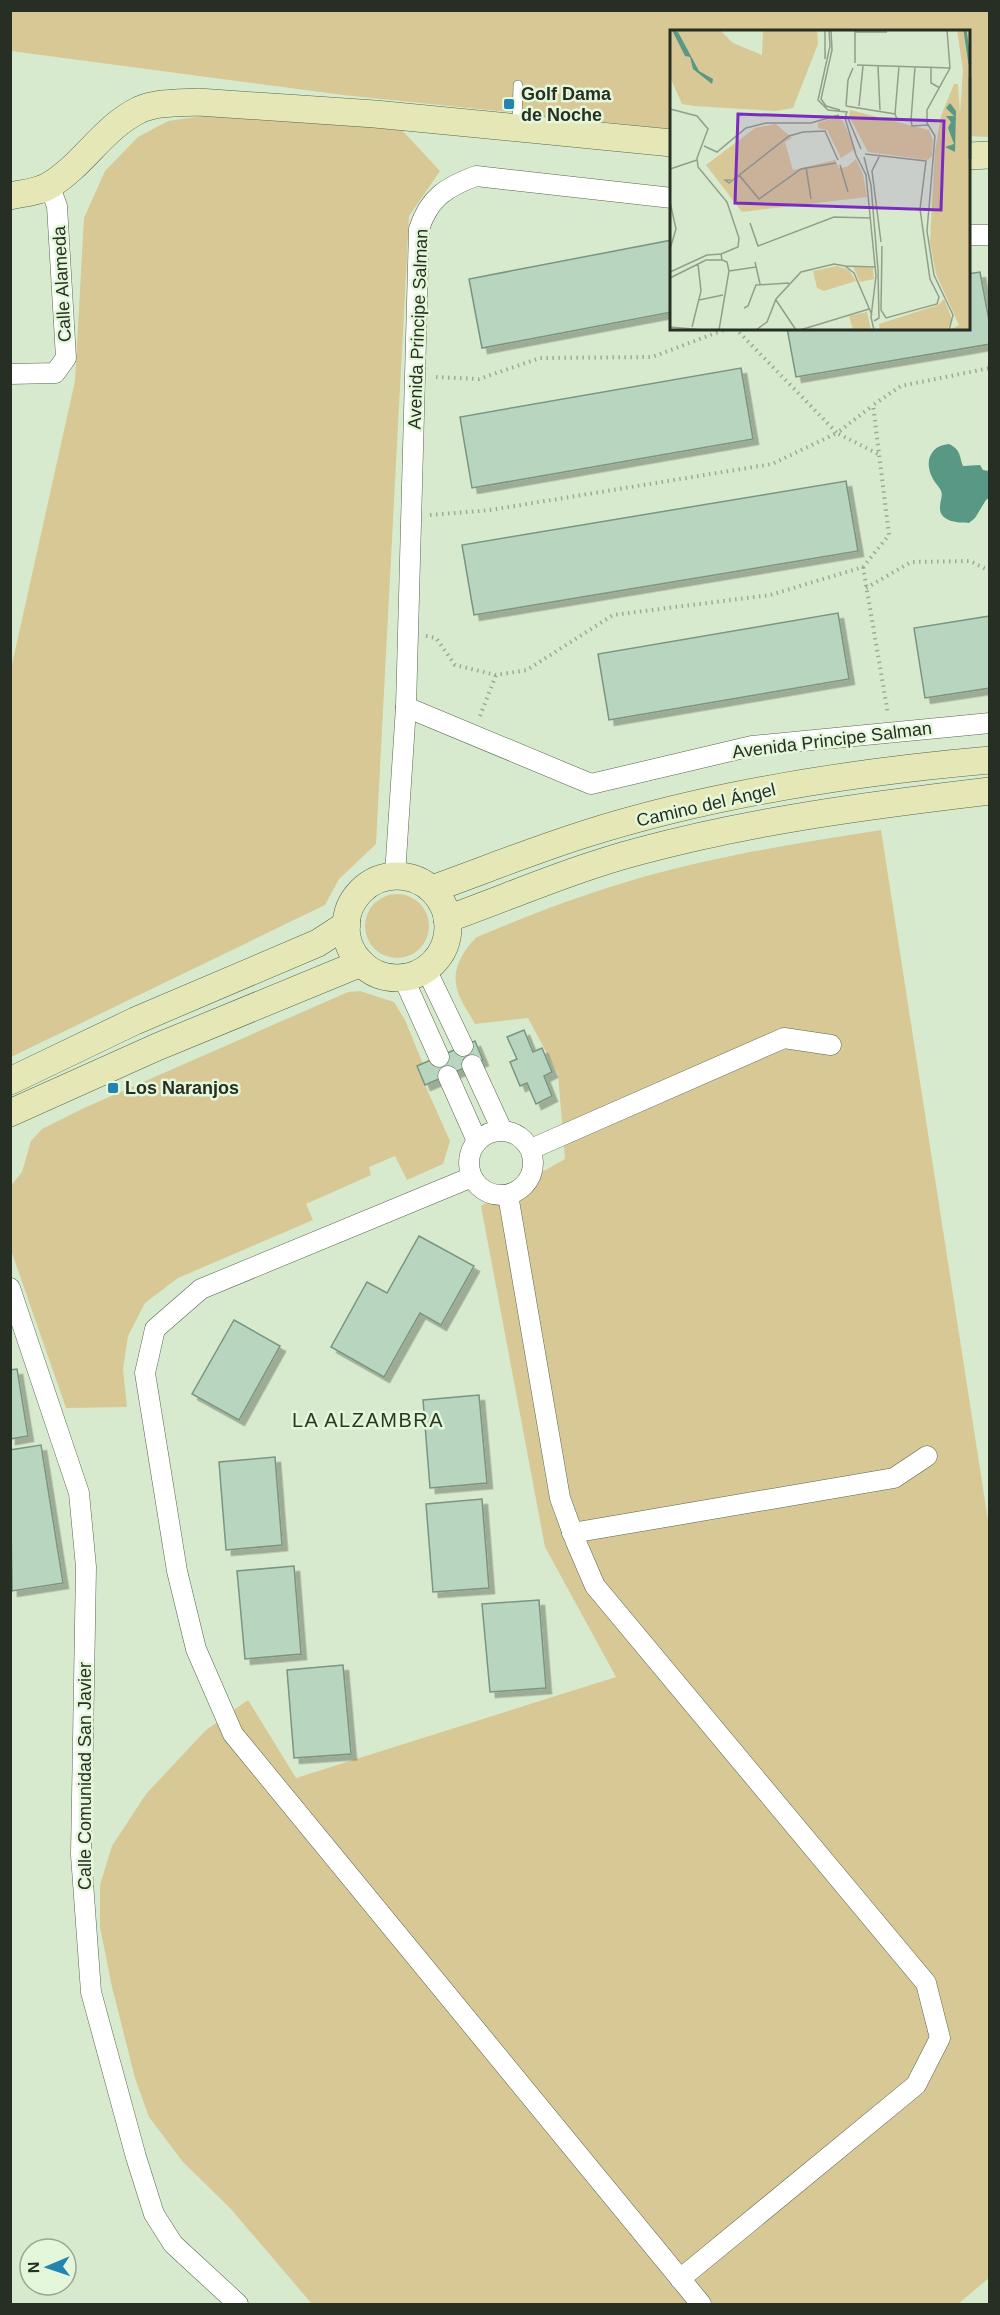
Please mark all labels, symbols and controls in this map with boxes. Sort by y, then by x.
inset map [670,30,970,330]
place label: Golf Dama de Noche [521,84,612,125]
marker: Golf Dama de Noche [502,97,516,111]
street label: Calle Alameda [49,225,75,342]
street label: Avenida Principe Salman [405,228,431,430]
street label: Avenida Principe Salman [731,718,933,762]
street label: Camino del Ángel [635,779,777,831]
place label: Los Naranjos [125,1078,239,1098]
marker: Los Naranjos [106,1081,120,1095]
district label: LA ALZAMBRA [292,1409,444,1431]
street label: Calle Comunidad San Javier [75,1662,95,1890]
north arrow [18,2237,78,2297]
text: N [25,2261,42,2274]

